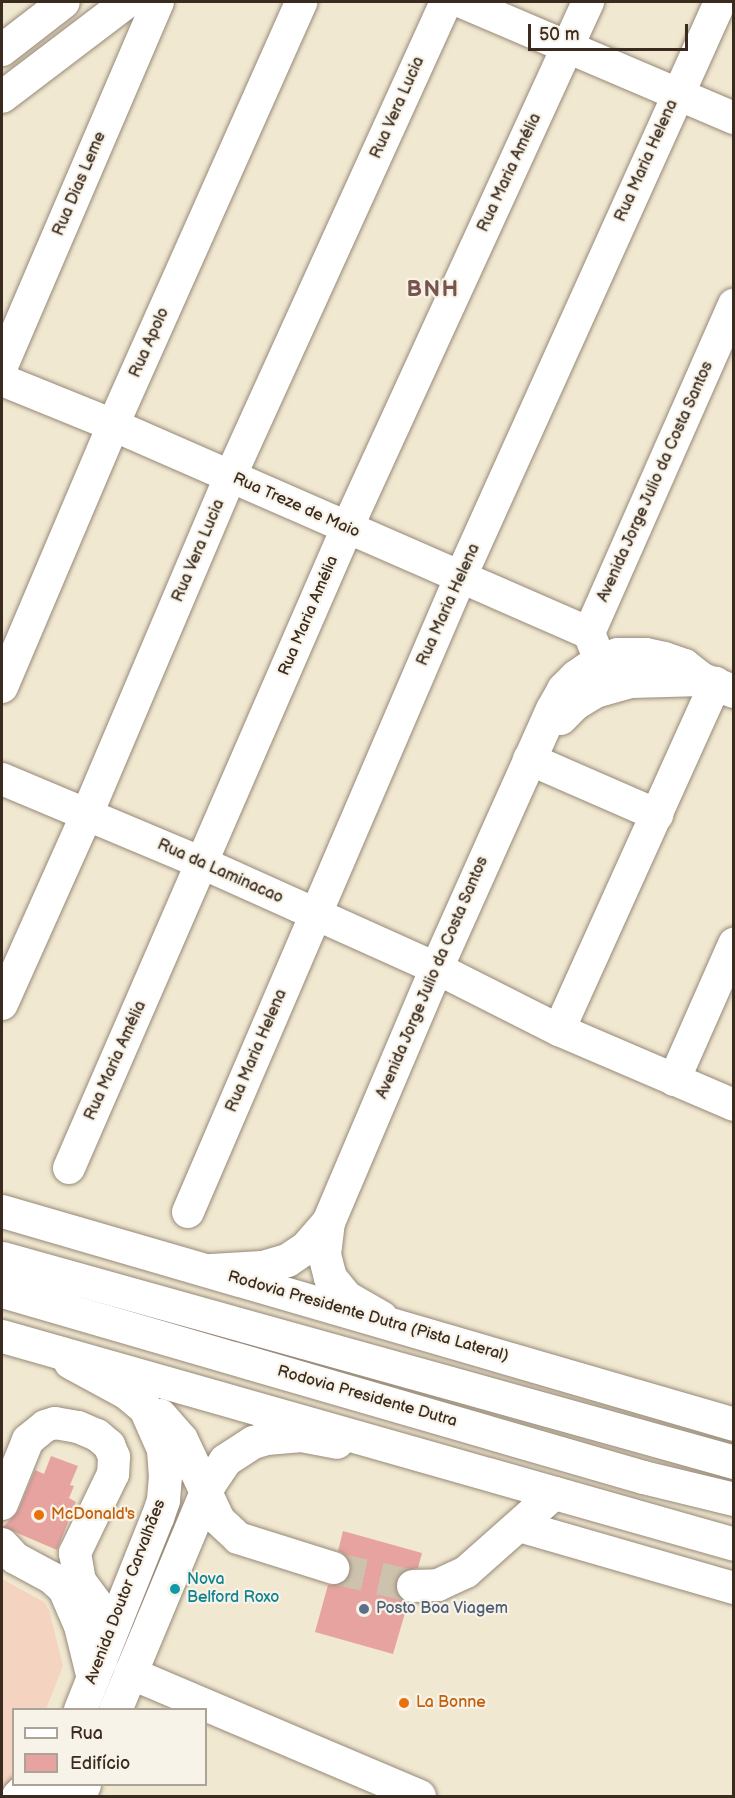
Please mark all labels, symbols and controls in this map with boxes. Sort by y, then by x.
scale bar [531,12,692,50]
text: 50 m [539,24,580,45]
street label: Rua Vera Lucia [367,54,429,162]
street label: Rua Maria Helena [611,97,683,225]
street label: Rua Maria Amélia [474,111,546,235]
street label: Rua Dias Leme [49,129,111,239]
district label: BNH [407,277,459,303]
street label: Rua Apolo [126,305,174,381]
street label: Avenida Jorge Julio da Costa Santos [594,358,718,606]
street label: Rua Treze de Maio [229,469,363,543]
street label: Rua Vera Lucia [169,497,229,605]
street label: Rua Maria Helena [413,541,485,669]
street label: Rua Maria Amélia [275,553,343,679]
street label: Rua da Laminacao [154,836,286,908]
street label: Avenida Jorge Julio da Costa Santos [373,853,493,1103]
street label: Rua Maria Helena [222,987,292,1115]
street label: Rua Maria Amélia [81,998,151,1124]
street label: Rodovia Presidente Dutra (Pista Lateral) [225,1268,511,1366]
street label: Rodovia Presidente Dutra [275,1362,459,1432]
street label: Avenida Doutor Carvalhães [82,1497,170,1687]
place label: McDonald's [51,1505,135,1525]
marker: McDonald's [32,1508,46,1522]
place label: Nova Belford Roxo [187,1570,279,1608]
marker: Nova Belford Roxo [168,1582,182,1596]
place label: Posto Boa Viagem [376,1599,508,1619]
marker: Posto Boa Viagem [357,1602,371,1616]
place label: La Bonne [416,1693,486,1713]
marker: La Bonne [397,1696,411,1710]
legend [12,1708,207,1786]
text: Rua [70,1723,103,1744]
text: Edifício [70,1753,130,1774]

